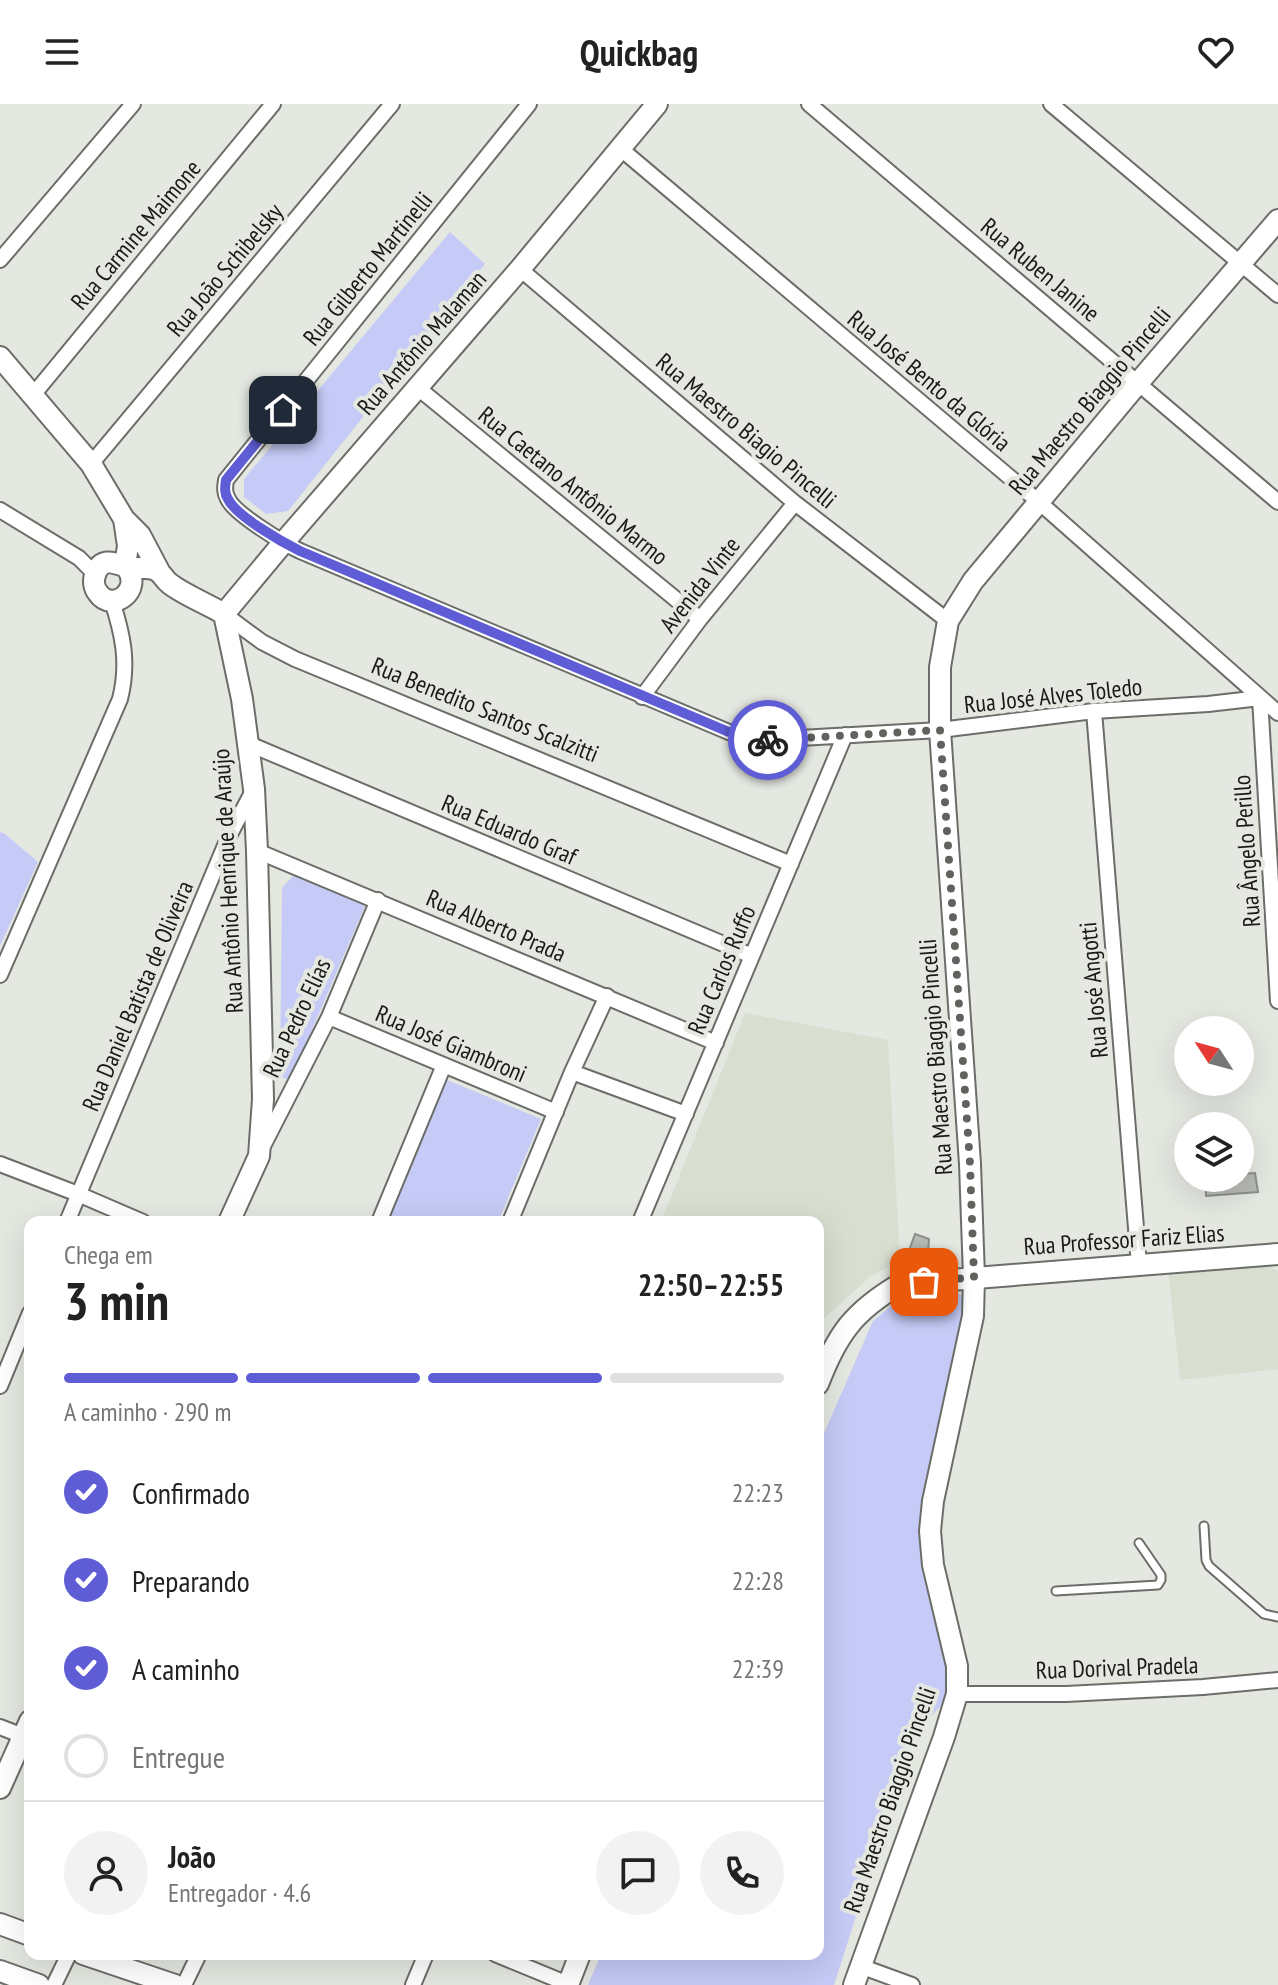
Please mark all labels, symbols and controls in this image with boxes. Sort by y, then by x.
text: Quickbag [580,29,698,76]
icon: menu [40,30,84,74]
icon: heart [1194,30,1238,74]
street label: Rua Carmine Maimone [64,153,207,316]
street label: Rua Gilberto Martinelli [296,185,439,352]
street label: Rua João Schibelsky [160,197,289,343]
street label: Rua Ruben Janine [974,211,1106,328]
street label: Rua Antônio Malaman [350,264,493,421]
street label: Rua Maestro Biaggio Pincelli [1002,300,1178,501]
street label: Rua José Bento da Glória [841,303,1017,458]
street label: Rua Maestro Biagio Pincelli [650,346,843,515]
pin [249,376,317,444]
icon: home [261,388,305,432]
street label: Rua Caetano Antônio Marmo [472,399,675,572]
street label: Avenida Vinte [653,531,747,639]
street label: Rua Benedito Santos Scalzitti [367,650,603,769]
street label: Rua José Alves Toledo [962,671,1144,720]
courier [728,700,808,780]
icon: bike [746,718,790,762]
street label: Rua Antônio Henrique de Araújo [205,748,250,1014]
street label: Rua Ângelo Perillo [1226,774,1267,928]
street label: Rua Eduardo Graf [437,787,582,872]
street label: Rua Daniel Batista de Oliveira [75,876,200,1116]
street label: Rua Alberto Prada [422,882,571,969]
street label: Rua Carlos Ruffo [680,901,763,1039]
street label: Rua José Angotti [1072,921,1115,1059]
street label: Rua Maestro Biaggio Pincelli [912,938,959,1176]
street label: Rua Pedro Elías [255,953,338,1082]
street label: Rua José Giambroni [371,998,531,1089]
north arrow [1174,1016,1254,1096]
map controls [1174,1016,1254,1192]
button: layers [1174,1112,1254,1192]
street label: Rua Professor Fariz Elias [1023,1217,1225,1262]
text: Chega em [64,1238,153,1271]
pin [890,1248,958,1316]
icon: bag [902,1260,946,1304]
text: 22:50–22:55 [638,1265,784,1304]
text: 3 min [64,1267,169,1334]
text: A caminho · 290 m [64,1395,231,1428]
icon: check [64,1470,108,1514]
text: Confirmado [132,1473,250,1512]
text: 22:23 [732,1476,784,1509]
icon: check [64,1558,108,1602]
text: Preparando [132,1561,250,1600]
text: 22:28 [732,1564,784,1597]
icon: check [64,1646,108,1690]
text: A caminho [132,1649,240,1688]
street label: Rua Dorival Pradela [1035,1649,1199,1686]
text: 22:39 [732,1652,784,1685]
street label: Rua Maestro Biaggio Pincelli [836,1683,943,1917]
text: Entregue [132,1737,225,1776]
button: person [64,1831,148,1915]
button: chat [596,1831,680,1915]
button: phone [700,1831,784,1915]
text: João [168,1837,216,1876]
text: Entregador · 4.6 [168,1876,311,1909]

